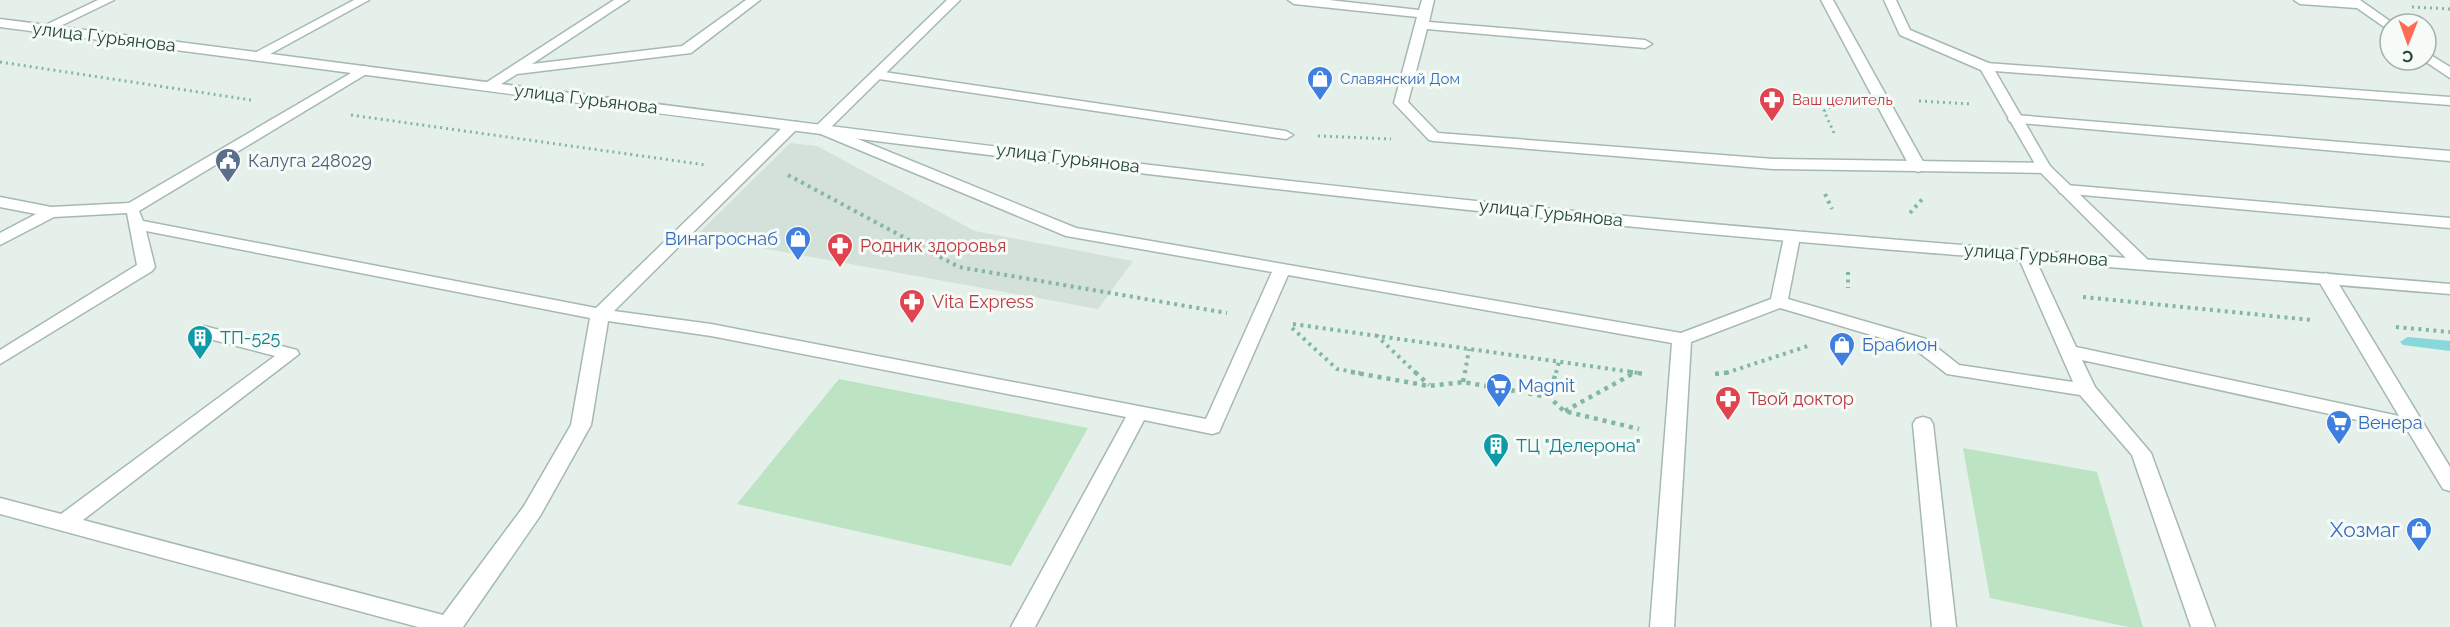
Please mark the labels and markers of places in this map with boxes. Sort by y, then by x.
shop icon: Славянский Дом [1305,64,1335,102]
place label: Славянский Дом [1340,70,1460,88]
pharmacy icon: Ваш целитель [1757,85,1787,123]
place label: Ваш целитель [1792,91,1893,109]
public building icon: Калуга 248029 [213,146,243,184]
place label: Калуга 248029 [248,150,372,171]
shop icon: Винагроснаб [783,224,813,262]
place label: Винагроснаб [665,228,778,249]
pharmacy icon: Родник здоровья [825,231,855,269]
place label: Родник здоровья [860,235,1006,256]
pharmacy icon: Vita Express [897,287,927,325]
place label: Vita Express [932,291,1034,312]
building icon: ТП-525 [185,323,215,361]
place label: ТП-525 [220,327,281,348]
shop icon: Брабион [1827,330,1857,368]
place label: Брабион [1862,334,1938,355]
supermarket icon: Magnit [1484,371,1514,409]
place label: Magnit [1518,375,1575,396]
pharmacy icon: Твой доктор [1713,384,1743,422]
place label: Твой доктор [1748,388,1854,409]
supermarket icon: Венера [2324,408,2354,446]
place label: Венера [2358,412,2423,433]
building icon: ТЦ "Делерона" [1481,431,1511,469]
place label: ТЦ "Делерона" [1516,435,1641,456]
shop icon: Хозмаг [2404,515,2434,553]
place label: Хозмаг [2330,517,2400,542]

